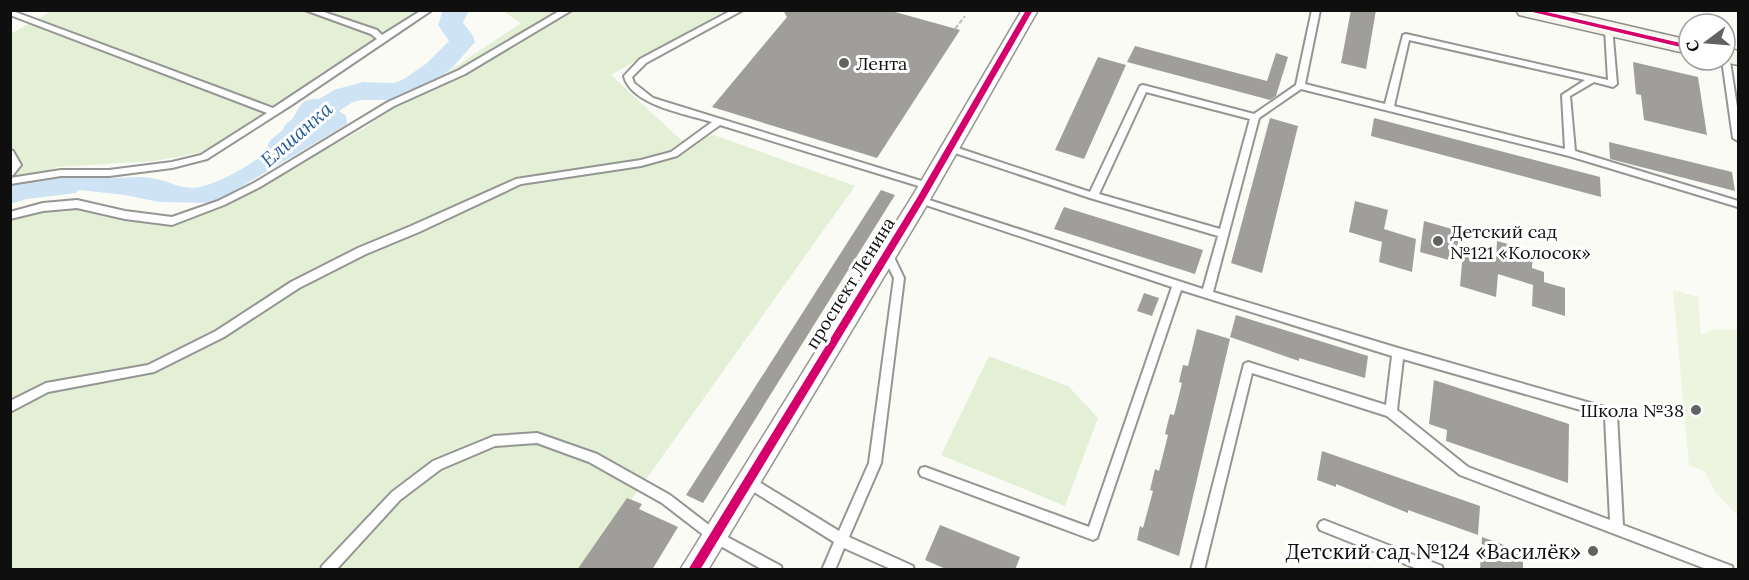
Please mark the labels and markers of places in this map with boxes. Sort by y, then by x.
place label: Лента [856,52,907,75]
marker: Лента [837,56,851,70]
place label: Детский сад №121 «Колосок» [1450,220,1591,264]
marker: Детский сад №121 «Колосок» [1431,234,1445,248]
place label: Школа №38 [1580,399,1684,422]
marker: Школа №38 [1689,403,1703,417]
place label: Детский сад №124 «Василёк» [1285,538,1581,565]
marker: Детский сад №124 «Василёк» [1586,544,1600,558]

